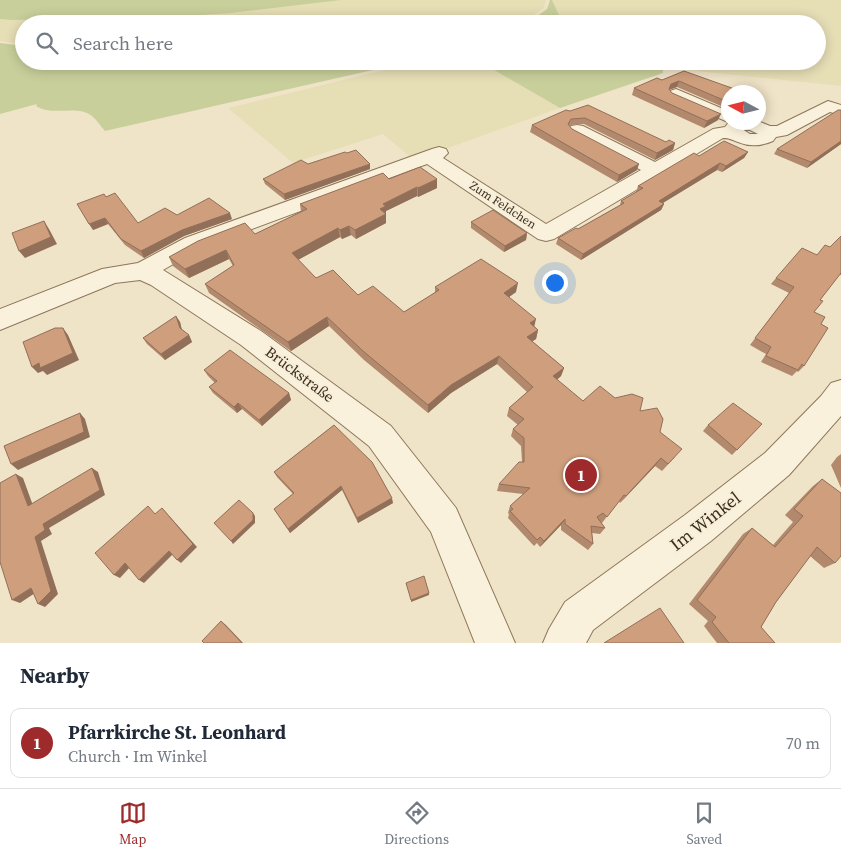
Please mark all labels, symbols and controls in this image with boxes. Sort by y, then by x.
search box [15,15,826,70]
icon: search [33,29,61,57]
text: Search here [73,30,173,56]
north arrow [721,85,766,130]
street label: Zum Feldchen [467,178,539,232]
your location [542,270,568,296]
street label: Brückstraße [261,341,339,407]
pin: 1 [565,456,597,494]
street label: Im Winkel [664,485,746,557]
text: Nearby [20,661,90,690]
text: Pfarrkirche St. Leonhard [68,719,286,745]
text: 1 [33,732,41,754]
text: 70 m [786,732,820,754]
text: Church · Im Winkel [68,745,207,767]
tab: Map [119,799,147,849]
tab: Directions [384,799,449,849]
tab: Saved [686,799,722,849]

